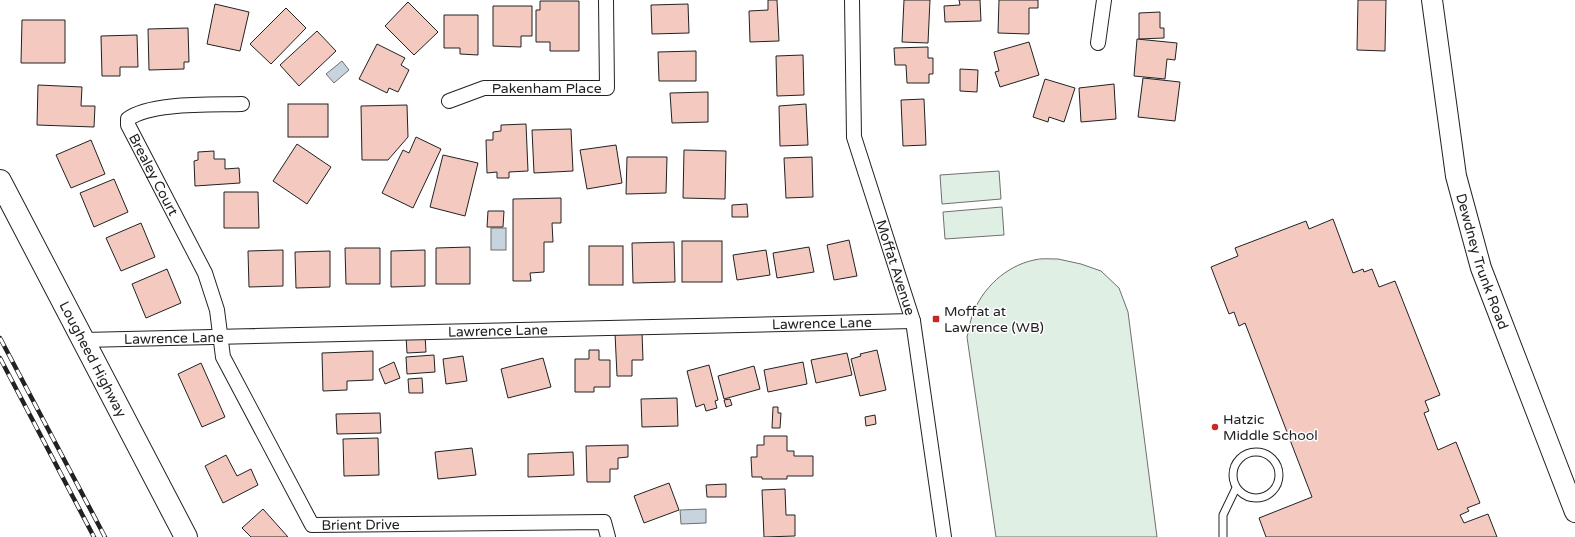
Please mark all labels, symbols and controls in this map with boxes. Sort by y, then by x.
street label: Pakenham Place [492,80,602,97]
street label: Brealey Court [125,130,182,219]
street label: Dewdney Trunk Road [1453,191,1512,332]
street label: Moffat Avenue [873,218,919,317]
street label: Lougheed Highway [56,298,131,420]
place label: Moffat at Lawrence (WB) [944,303,1044,336]
street label: Lawrence Lane [772,313,872,333]
marker: Moffat at Lawrence (WB) [931,314,941,324]
street label: Lawrence Lane [448,321,548,340]
street label: Lawrence Lane [124,328,224,348]
place label: Hatzic Middle School [1223,411,1318,444]
marker: Hatzic Middle School [1210,422,1220,432]
street label: Brient Drive [321,516,400,533]

